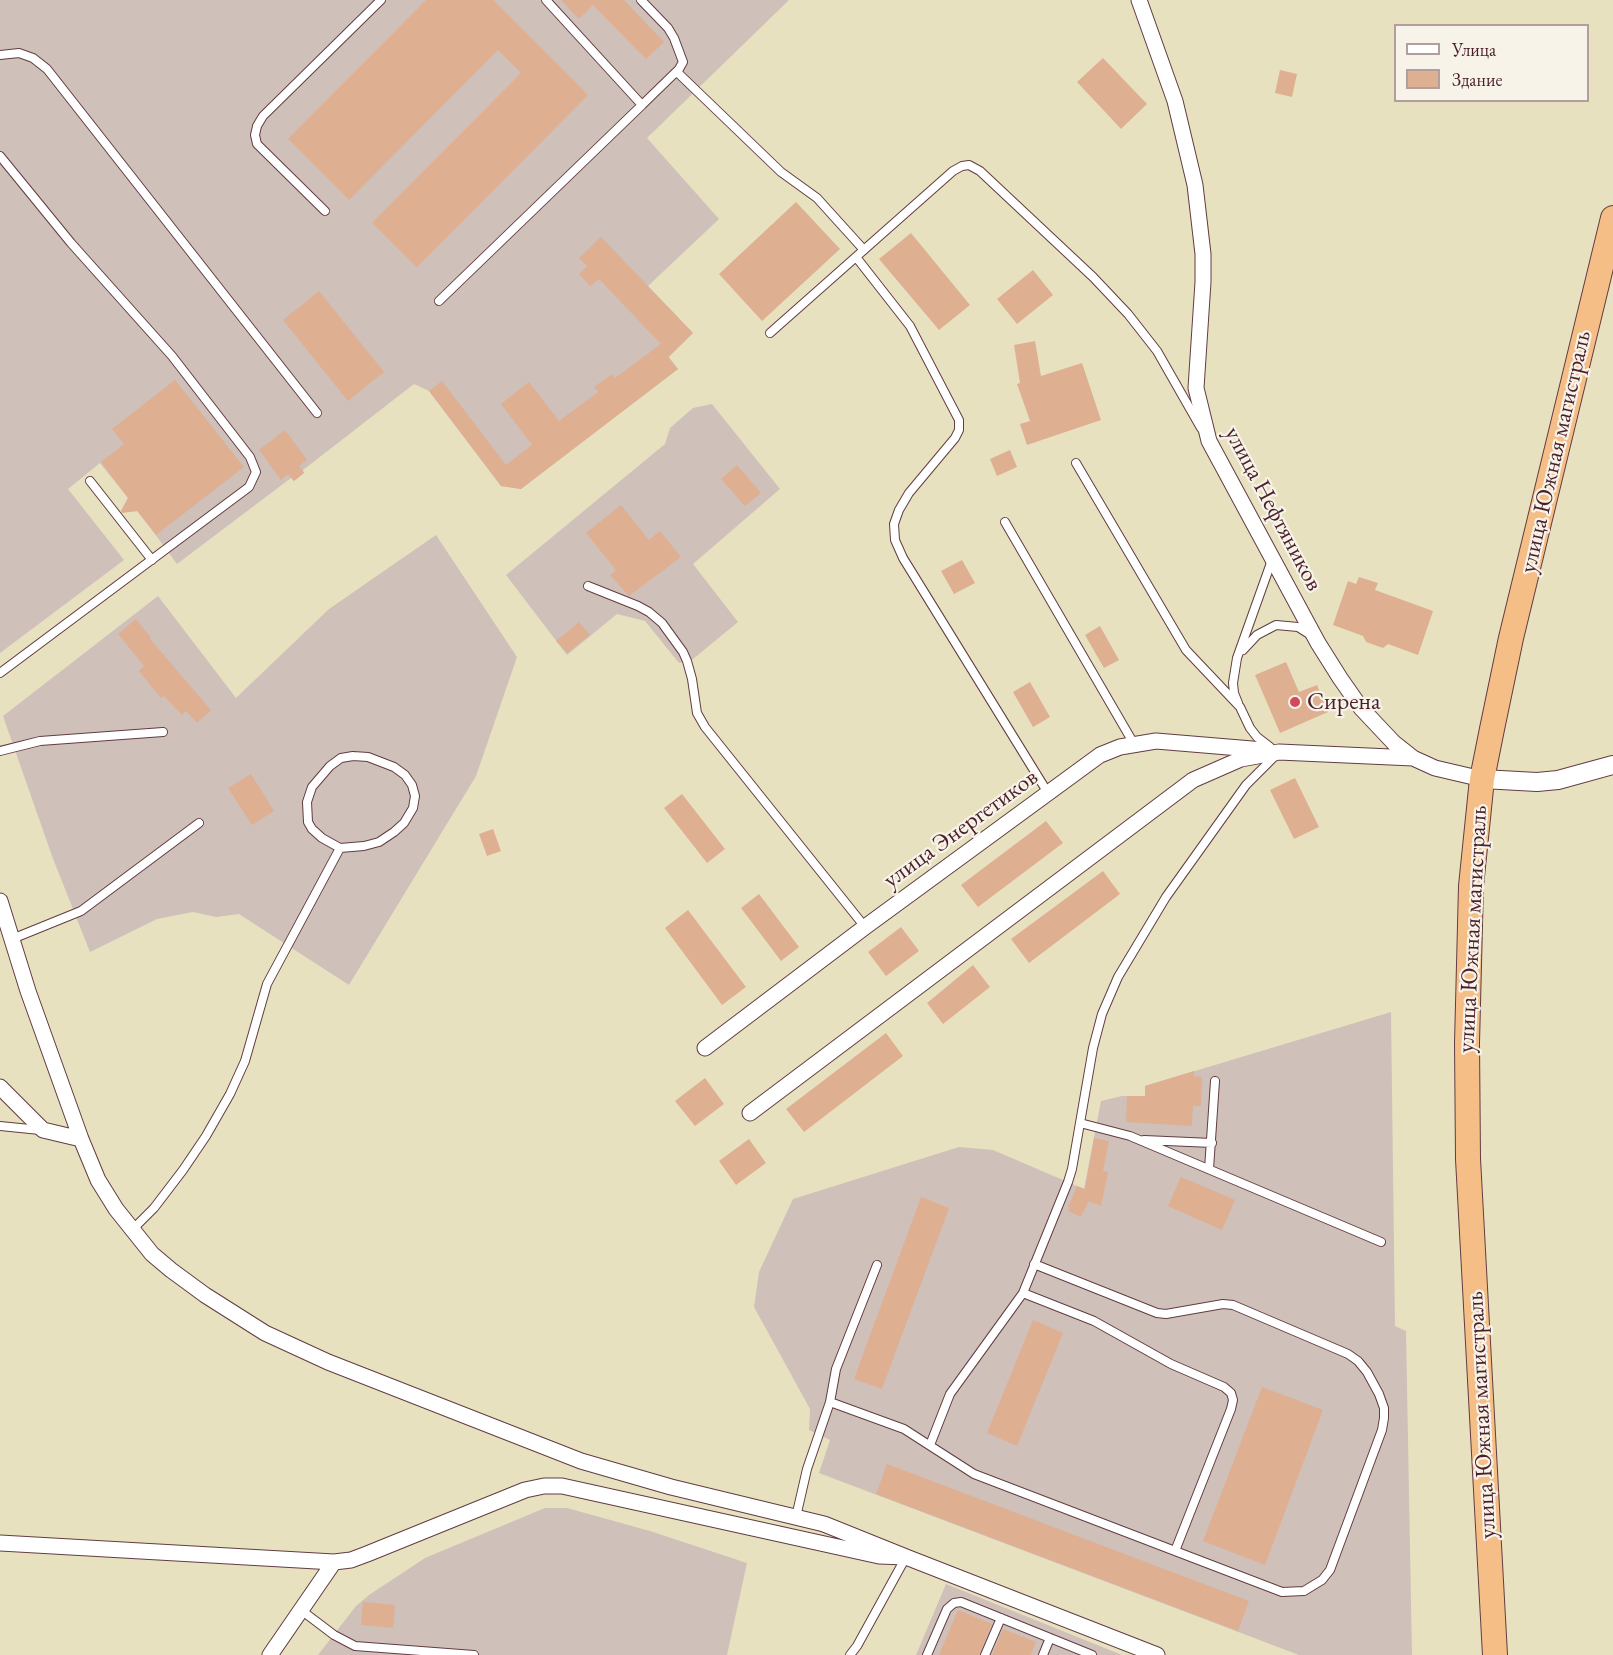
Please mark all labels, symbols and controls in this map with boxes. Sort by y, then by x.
legend [1394,24,1589,102]
text: Улица [1452,38,1496,61]
text: Здание [1452,68,1502,91]
street label: улица Южная магистраль [1514,328,1598,576]
street label: улица Нефтяников [1218,422,1328,596]
place label: Сирена [1307,688,1381,716]
marker: Сирена [1288,695,1302,709]
street label: улица Энергетиков [878,763,1044,895]
street label: улица Южная магистраль [1452,804,1494,1054]
street label: улица Южная магистраль [1461,1290,1503,1540]

